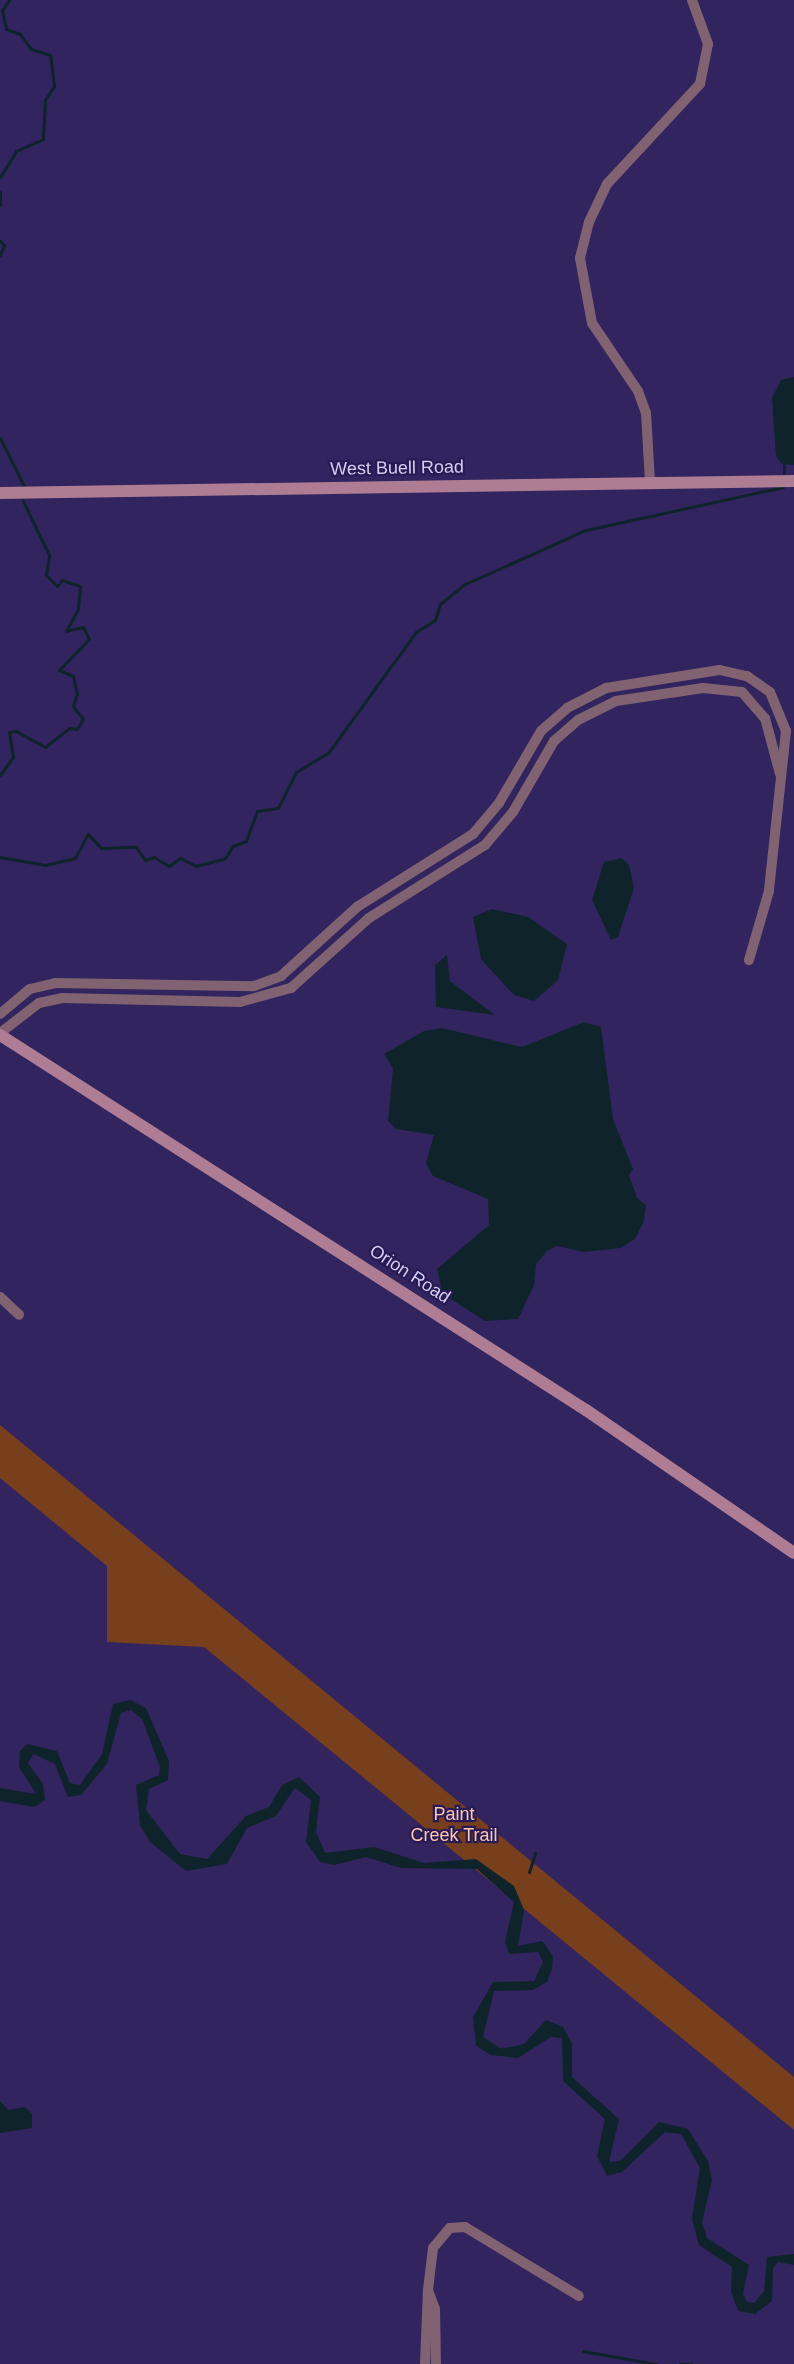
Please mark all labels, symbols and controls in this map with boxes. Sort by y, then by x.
street label: West Buell Road [330,456,464,480]
street label: Orion Road [366,1240,454,1308]
park label: Paint Creek Trail [410,1804,498,1846]

